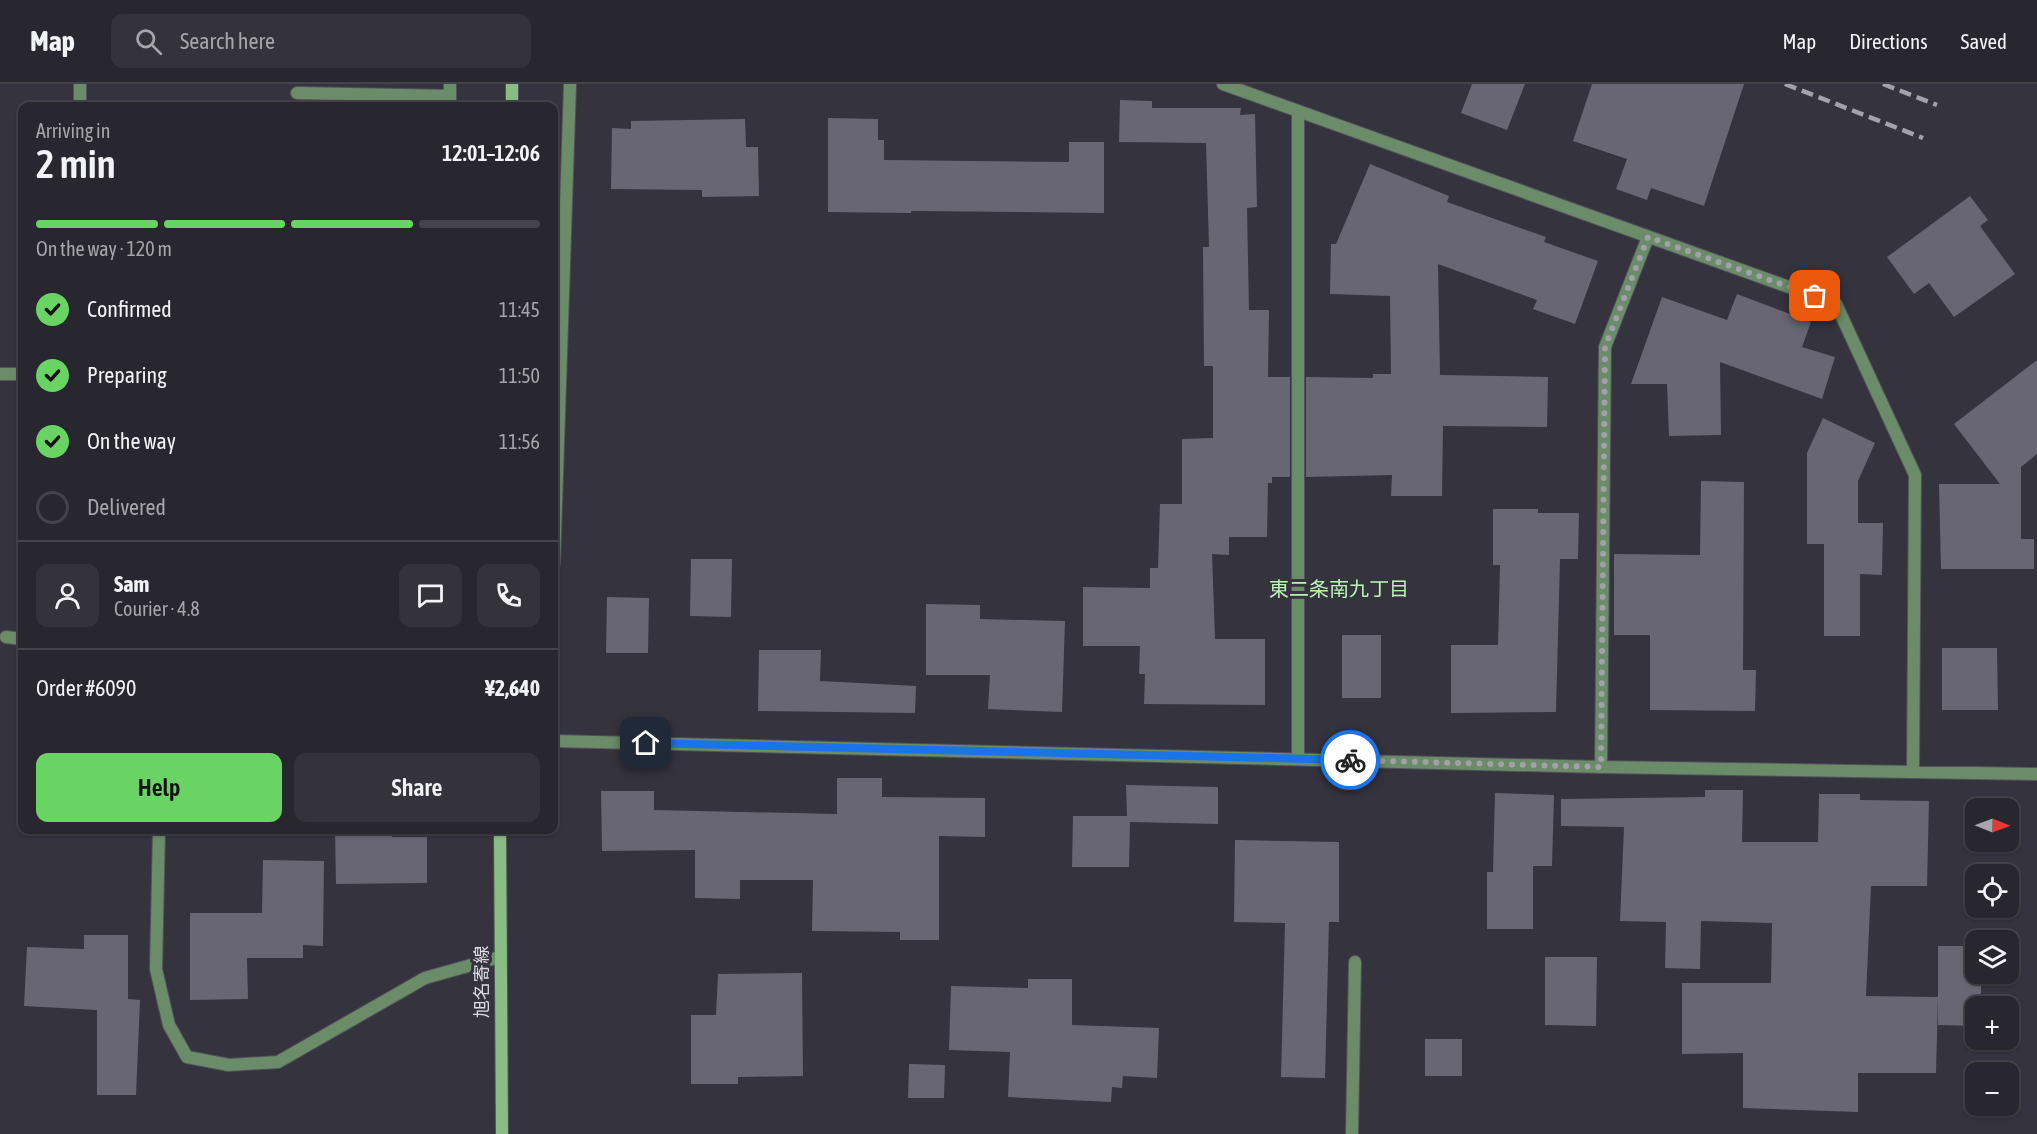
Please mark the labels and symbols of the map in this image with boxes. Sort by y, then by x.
pin [1789,270,1840,321]
district label: 東二条南九丁目 [1269,577,1409,600]
pin [620,717,671,768]
courier [1320,730,1380,790]
north arrow [1965,798,2019,852]
street label: 旭名寄線 [471,946,492,1018]

